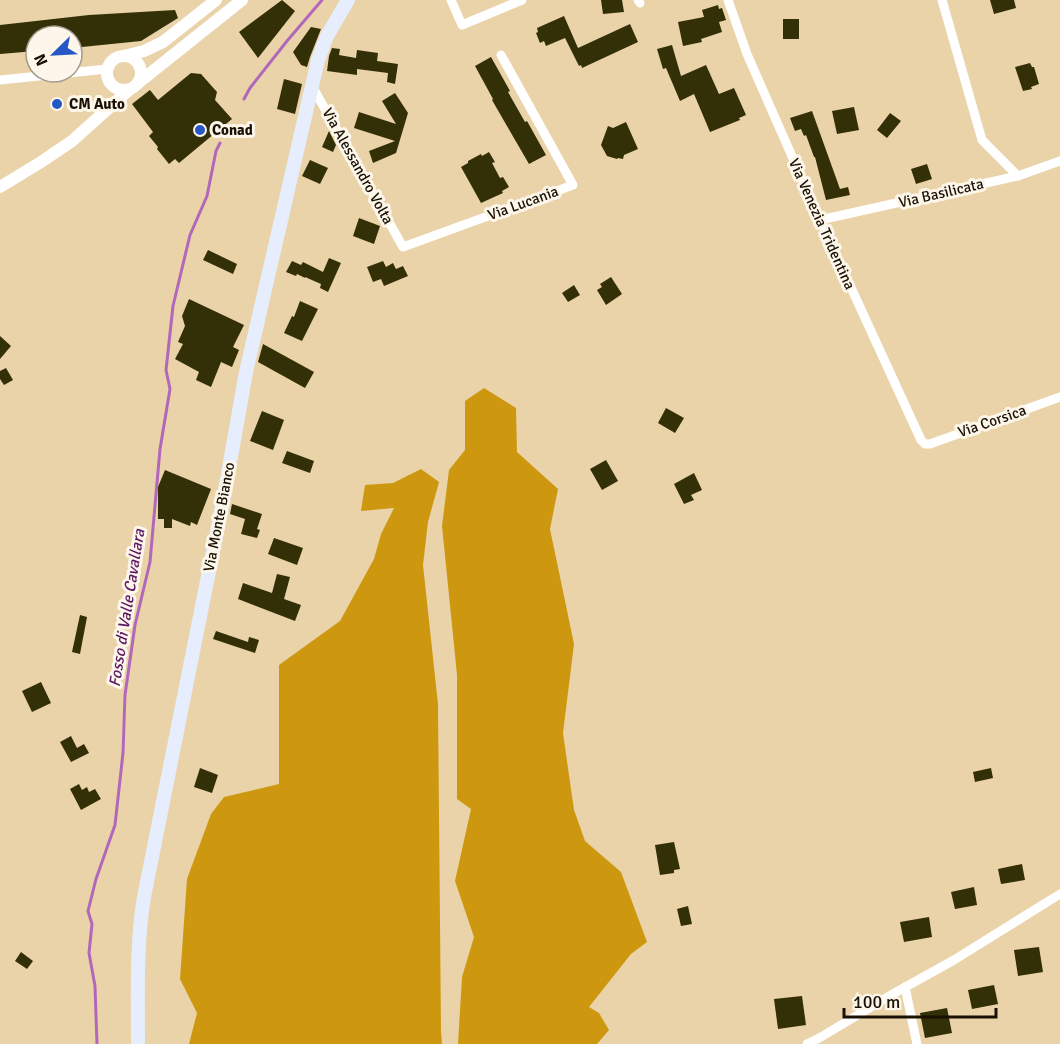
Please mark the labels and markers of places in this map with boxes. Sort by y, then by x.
place label: CM Auto [69,95,125,113]
marker: CM Auto [50,97,64,111]
place label: Conad [212,121,253,139]
marker: Conad [193,123,207,137]

